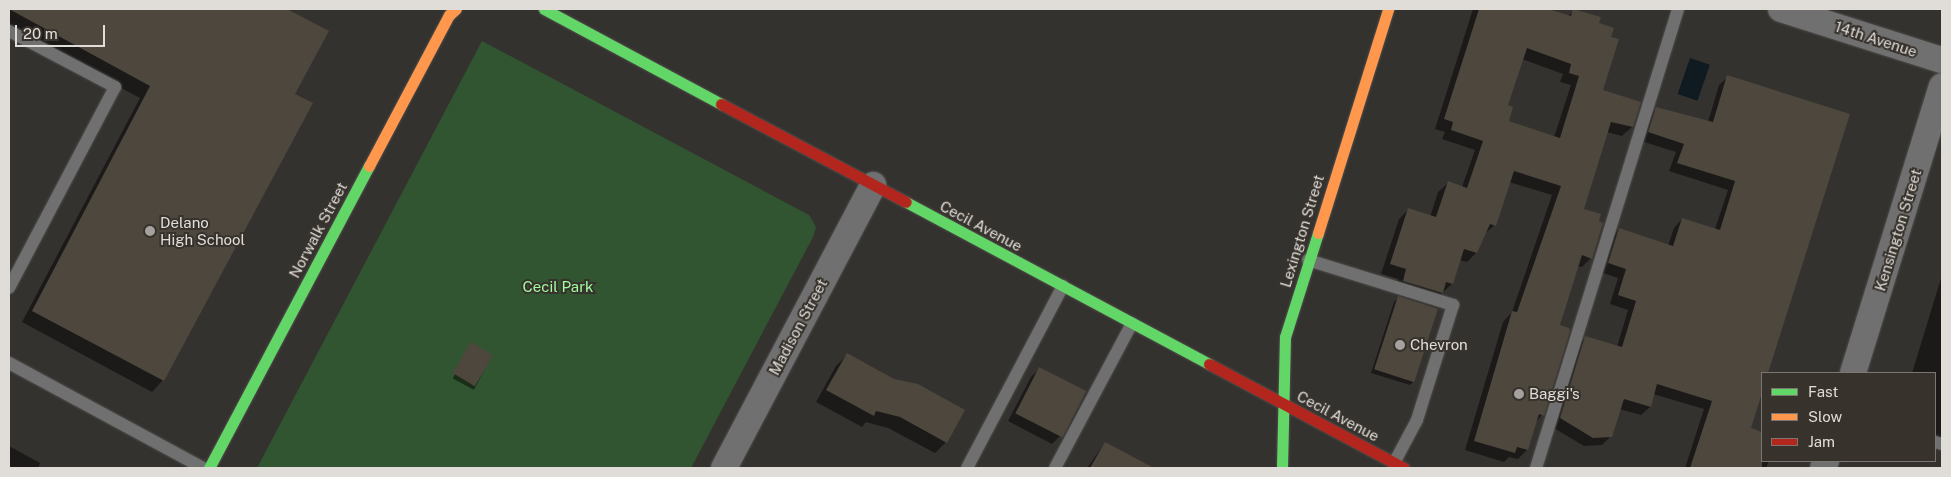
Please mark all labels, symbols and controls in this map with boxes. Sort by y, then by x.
scale bar [18,15,108,47]
street label: 14th Avenue [1833,17,1919,61]
text: 20 m [23,25,58,42]
street label: Kensington Street [1871,167,1925,293]
street label: Lexington Street [1276,172,1328,290]
street label: Norwalk Street [285,179,351,281]
street label: Cecil Avenue [937,197,1025,255]
place label: Delano High School [160,213,245,248]
marker: Delano High School [144,225,156,237]
street label: Madison Street [765,276,831,378]
park label: Cecil Park [523,278,593,296]
place label: Chevron [1410,336,1468,354]
marker: Chevron [1394,339,1406,351]
legend [1761,372,1936,462]
text: Fast [1808,383,1838,400]
place label: Baggi's [1529,385,1580,403]
street label: Cecil Avenue [1294,387,1382,445]
marker: Baggi's [1513,388,1525,400]
text: Slow [1808,408,1842,425]
text: Jam [1808,433,1835,450]

